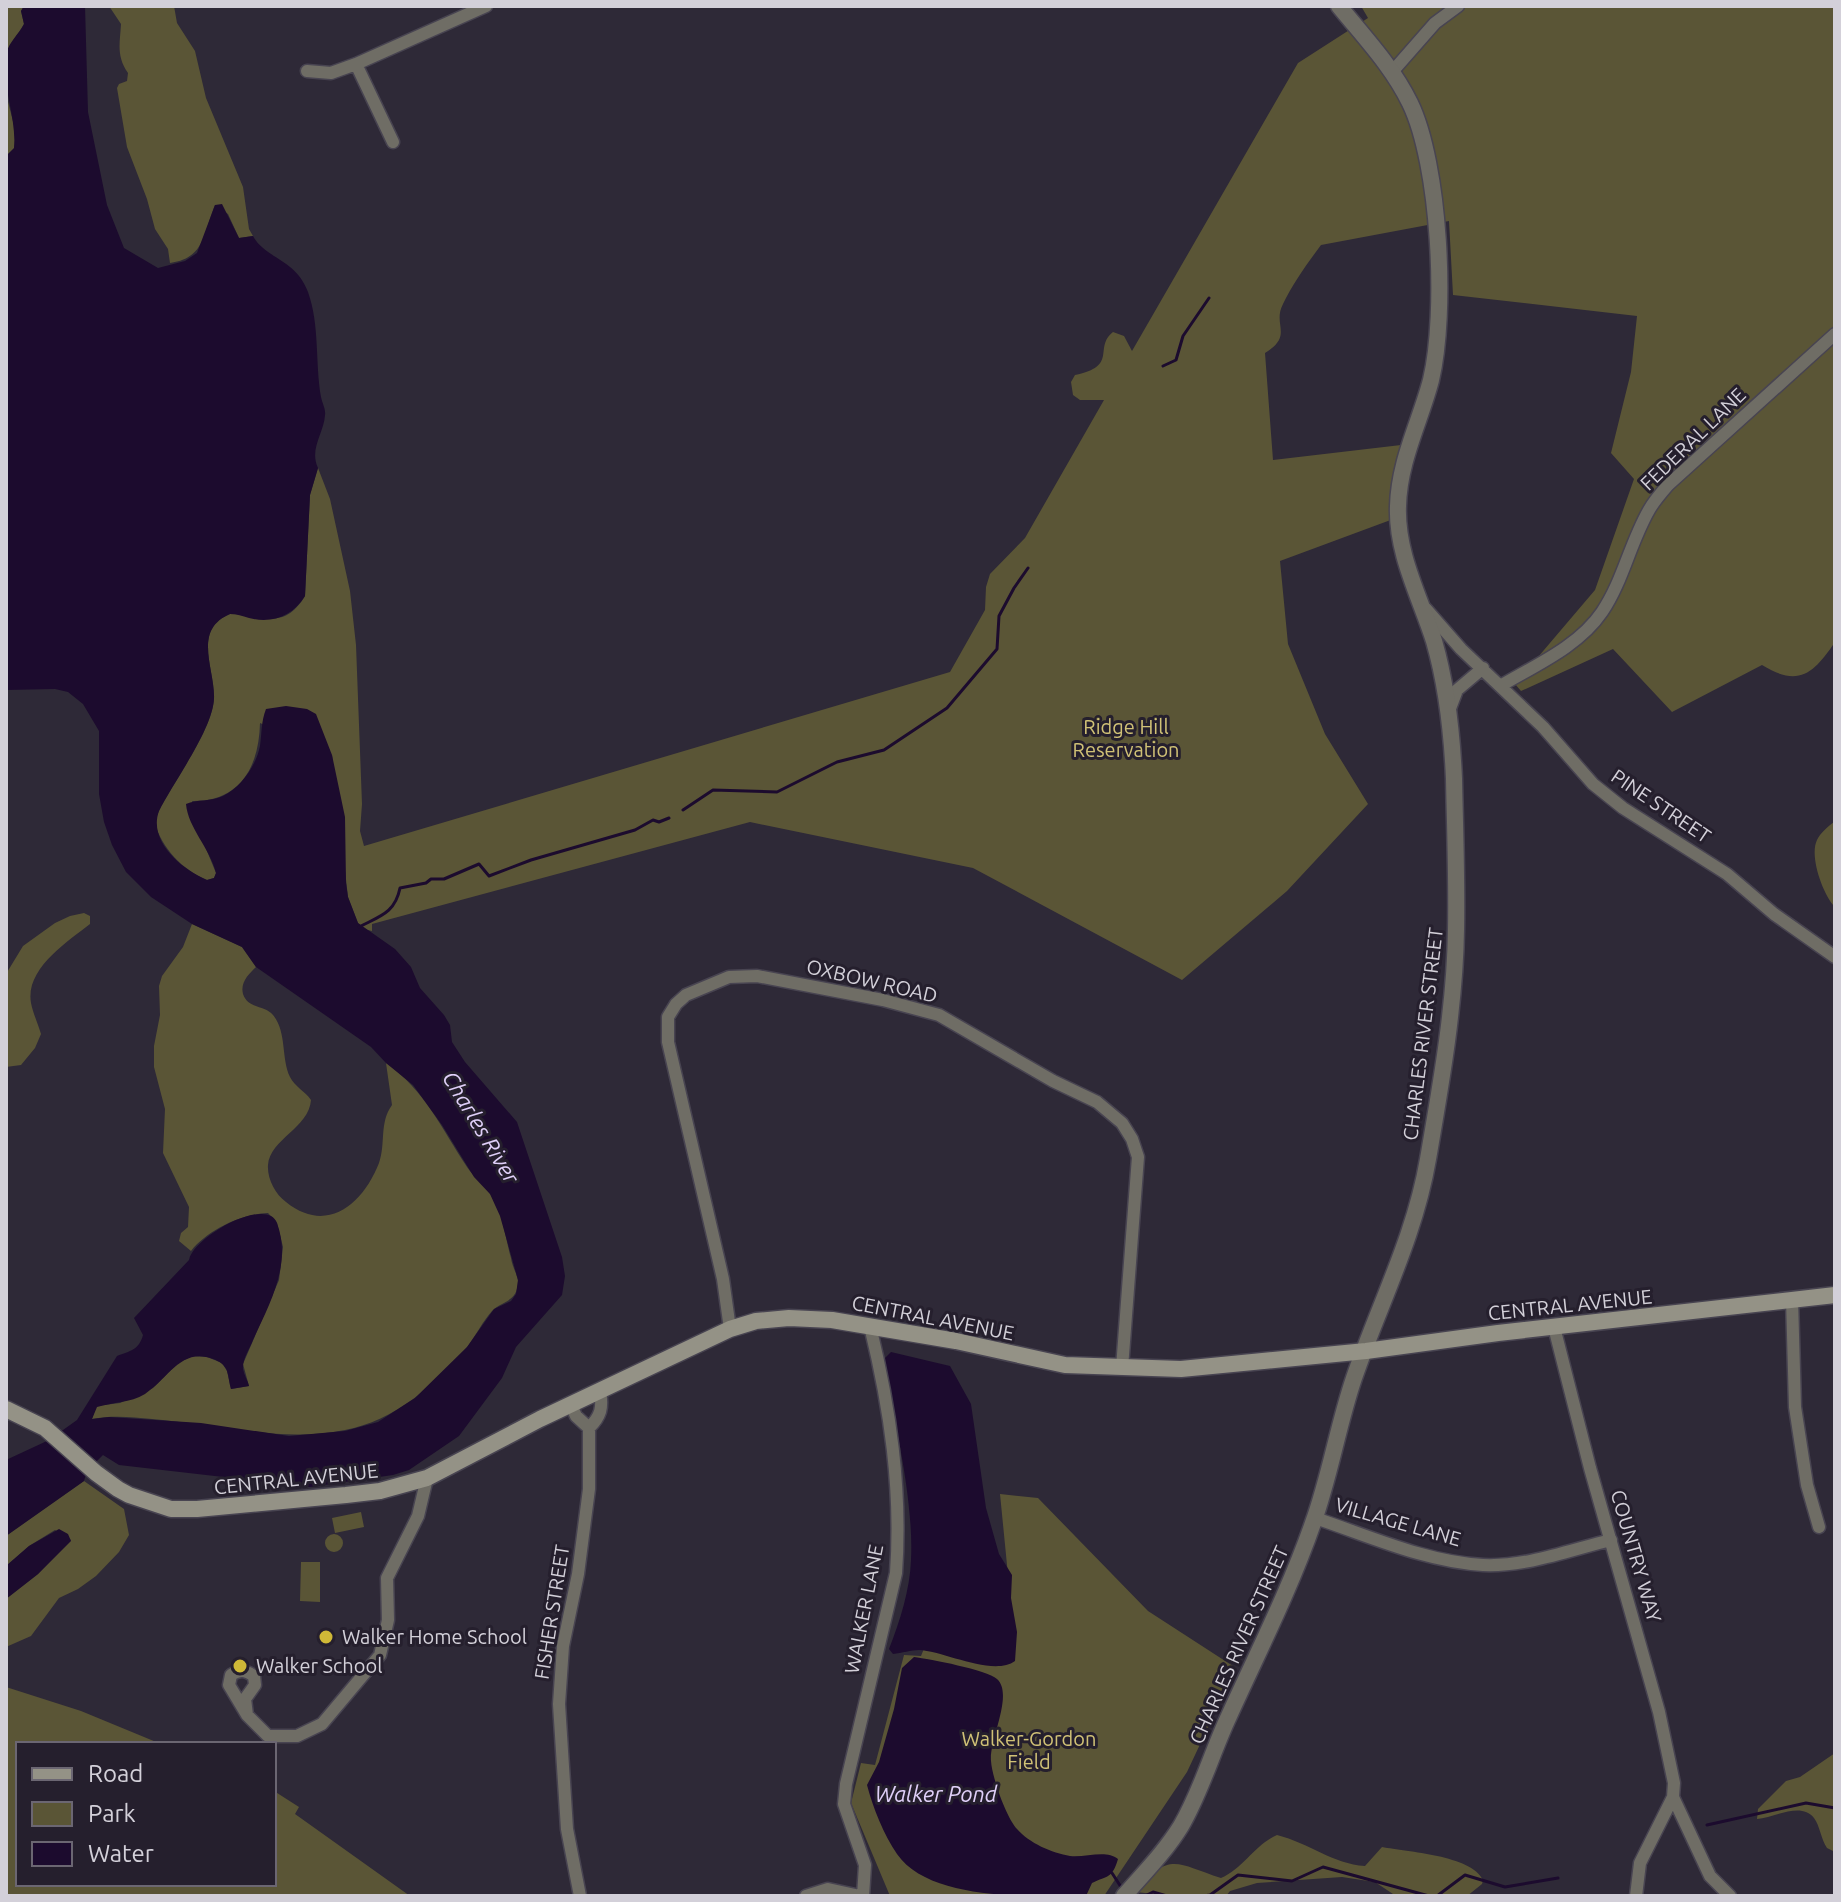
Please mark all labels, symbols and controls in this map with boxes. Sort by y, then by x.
street label: FEDERAL LANE [1635,383,1750,495]
park label: Ridge Hill Reservation [1072,715,1180,761]
street label: PINE STREET [1607,764,1715,847]
street label: CHARLES RIVER STREET [1398,926,1447,1142]
street label: OXBOW ROAD [804,954,940,1007]
water label: Charles River [438,1066,525,1188]
street label: CENTRAL AVENUE [1487,1284,1653,1325]
street label: CENTRAL AVENUE [850,1291,1016,1345]
street label: CENTRAL AVENUE [213,1458,379,1499]
street label: COUNTRY WAY [1607,1487,1666,1625]
street label: VILLAGE LANE [1333,1493,1464,1550]
street label: WALKER LANE [840,1542,887,1675]
street label: CHARLES RIVER STREET [1184,1542,1293,1747]
street label: FISHER STREET [530,1543,573,1681]
place label: Walker Home School [342,1625,527,1648]
marker: Walker Home School [317,1628,335,1646]
place label: Walker School [256,1654,382,1677]
marker: Walker School [231,1657,249,1675]
park label: Walker-Gordon Field [962,1727,1096,1773]
legend [16,1742,276,1886]
text: Road [88,1760,143,1787]
water label: Walker Pond [875,1781,998,1806]
text: Park [88,1800,136,1827]
text: Water [88,1840,154,1867]

